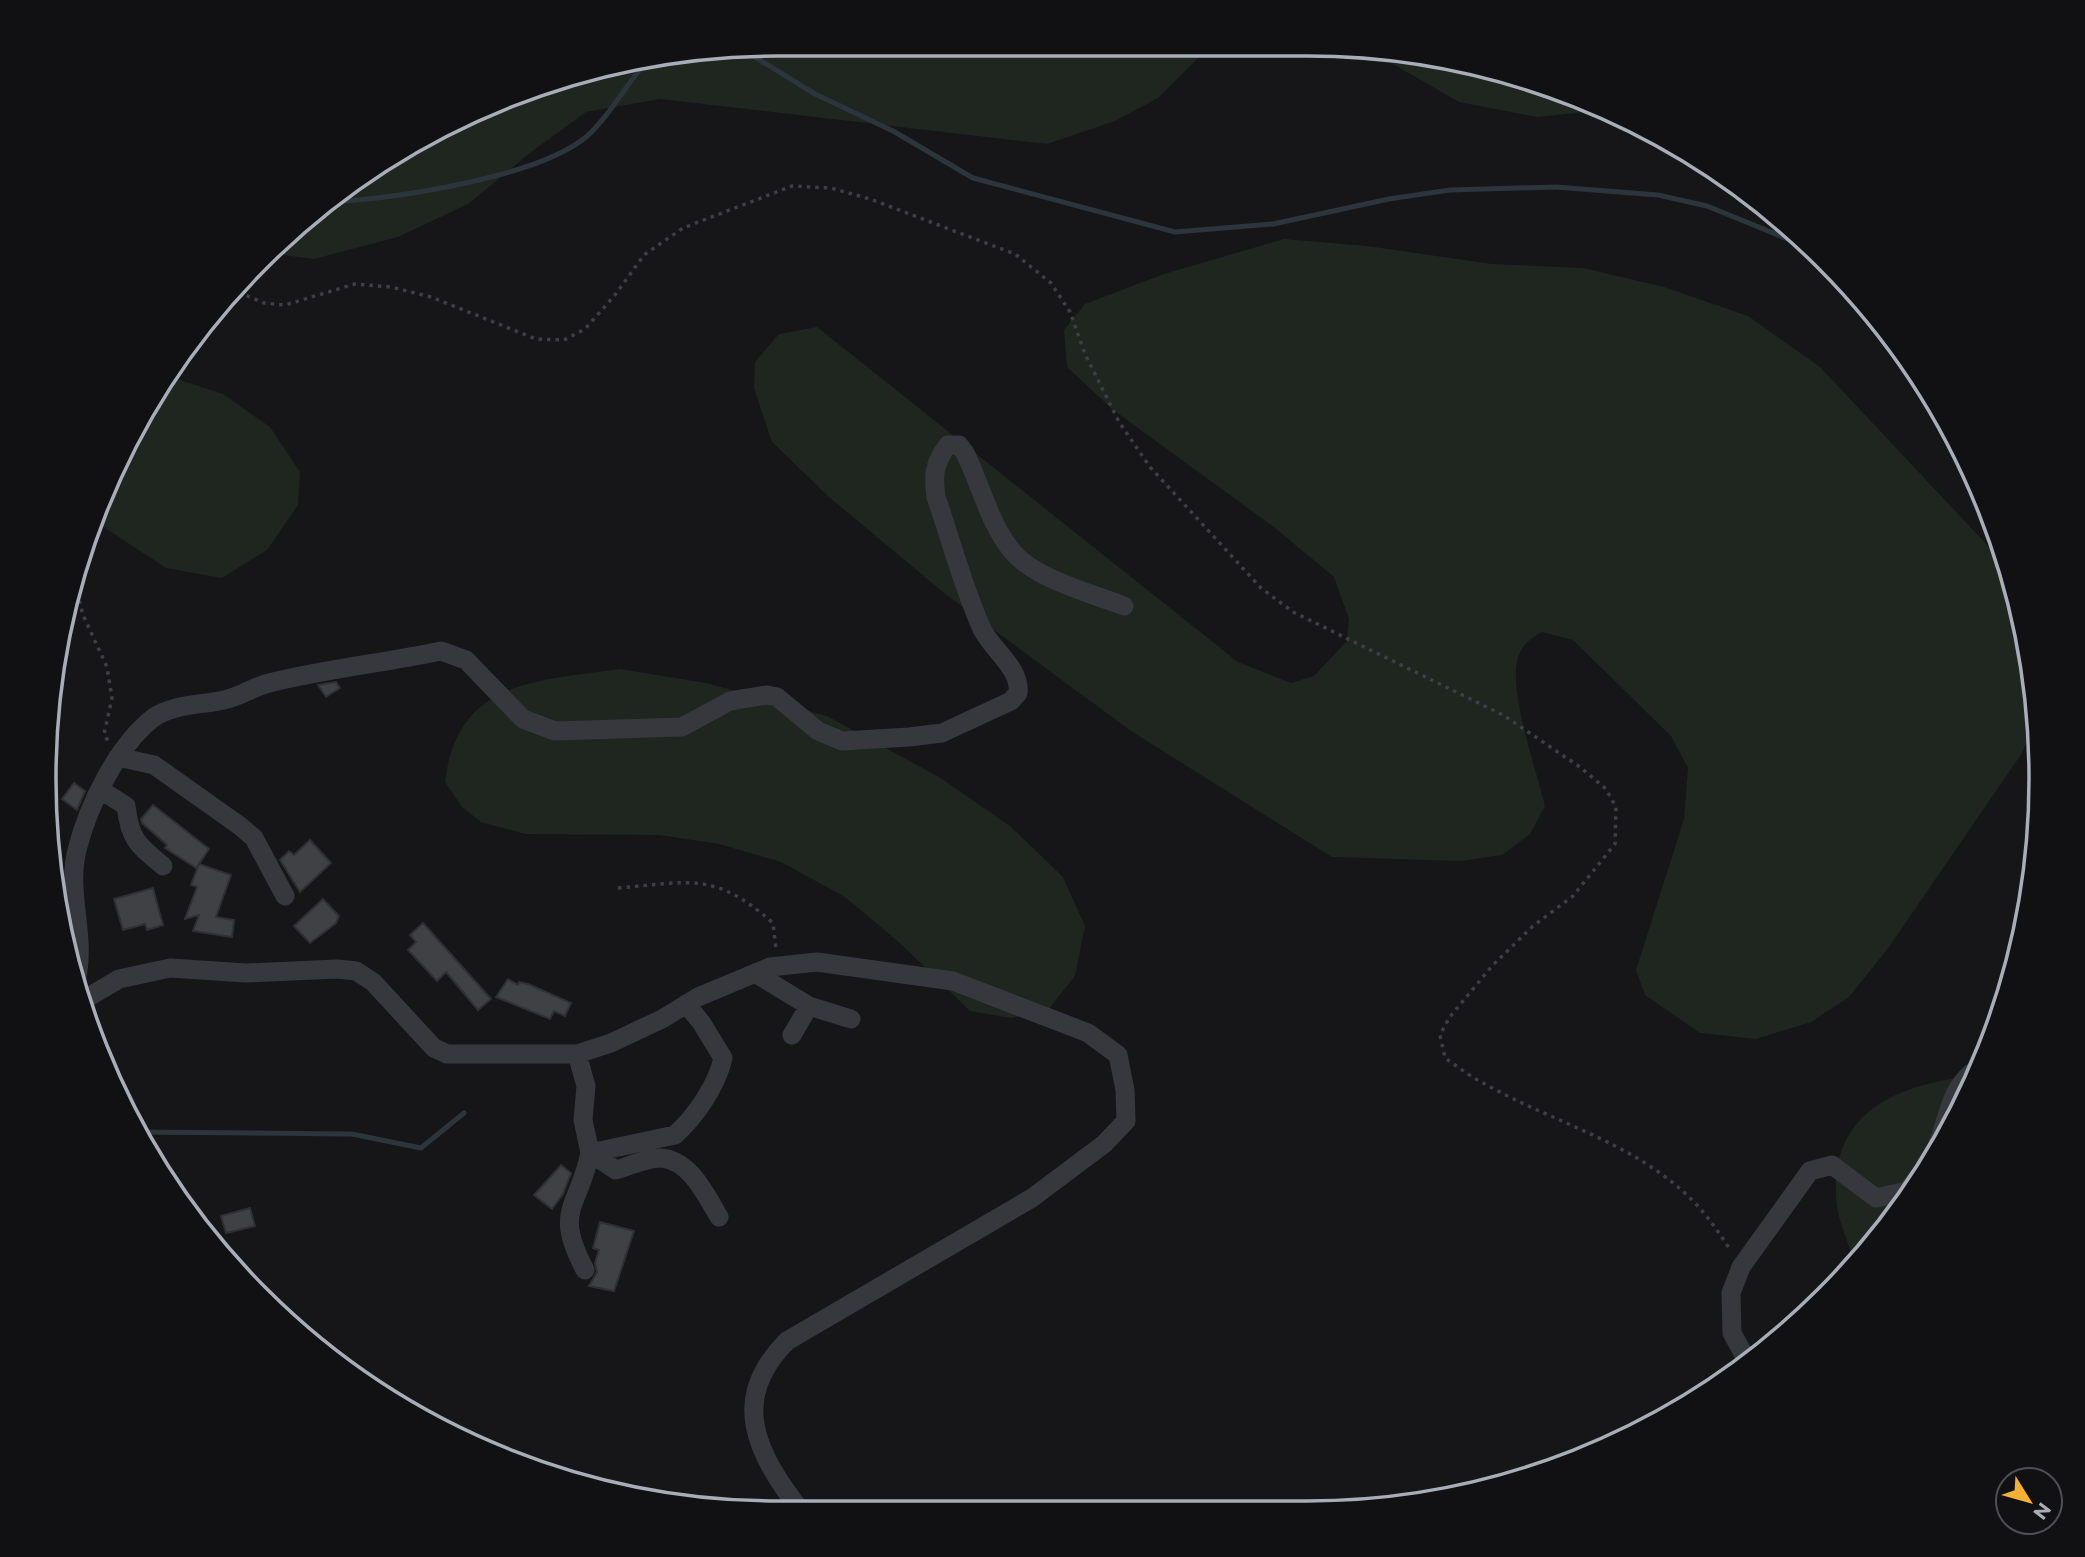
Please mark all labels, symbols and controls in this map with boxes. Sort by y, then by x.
north arrow [1994,1466,2064,1536]
text: N [2028,1498,2056,1524]

